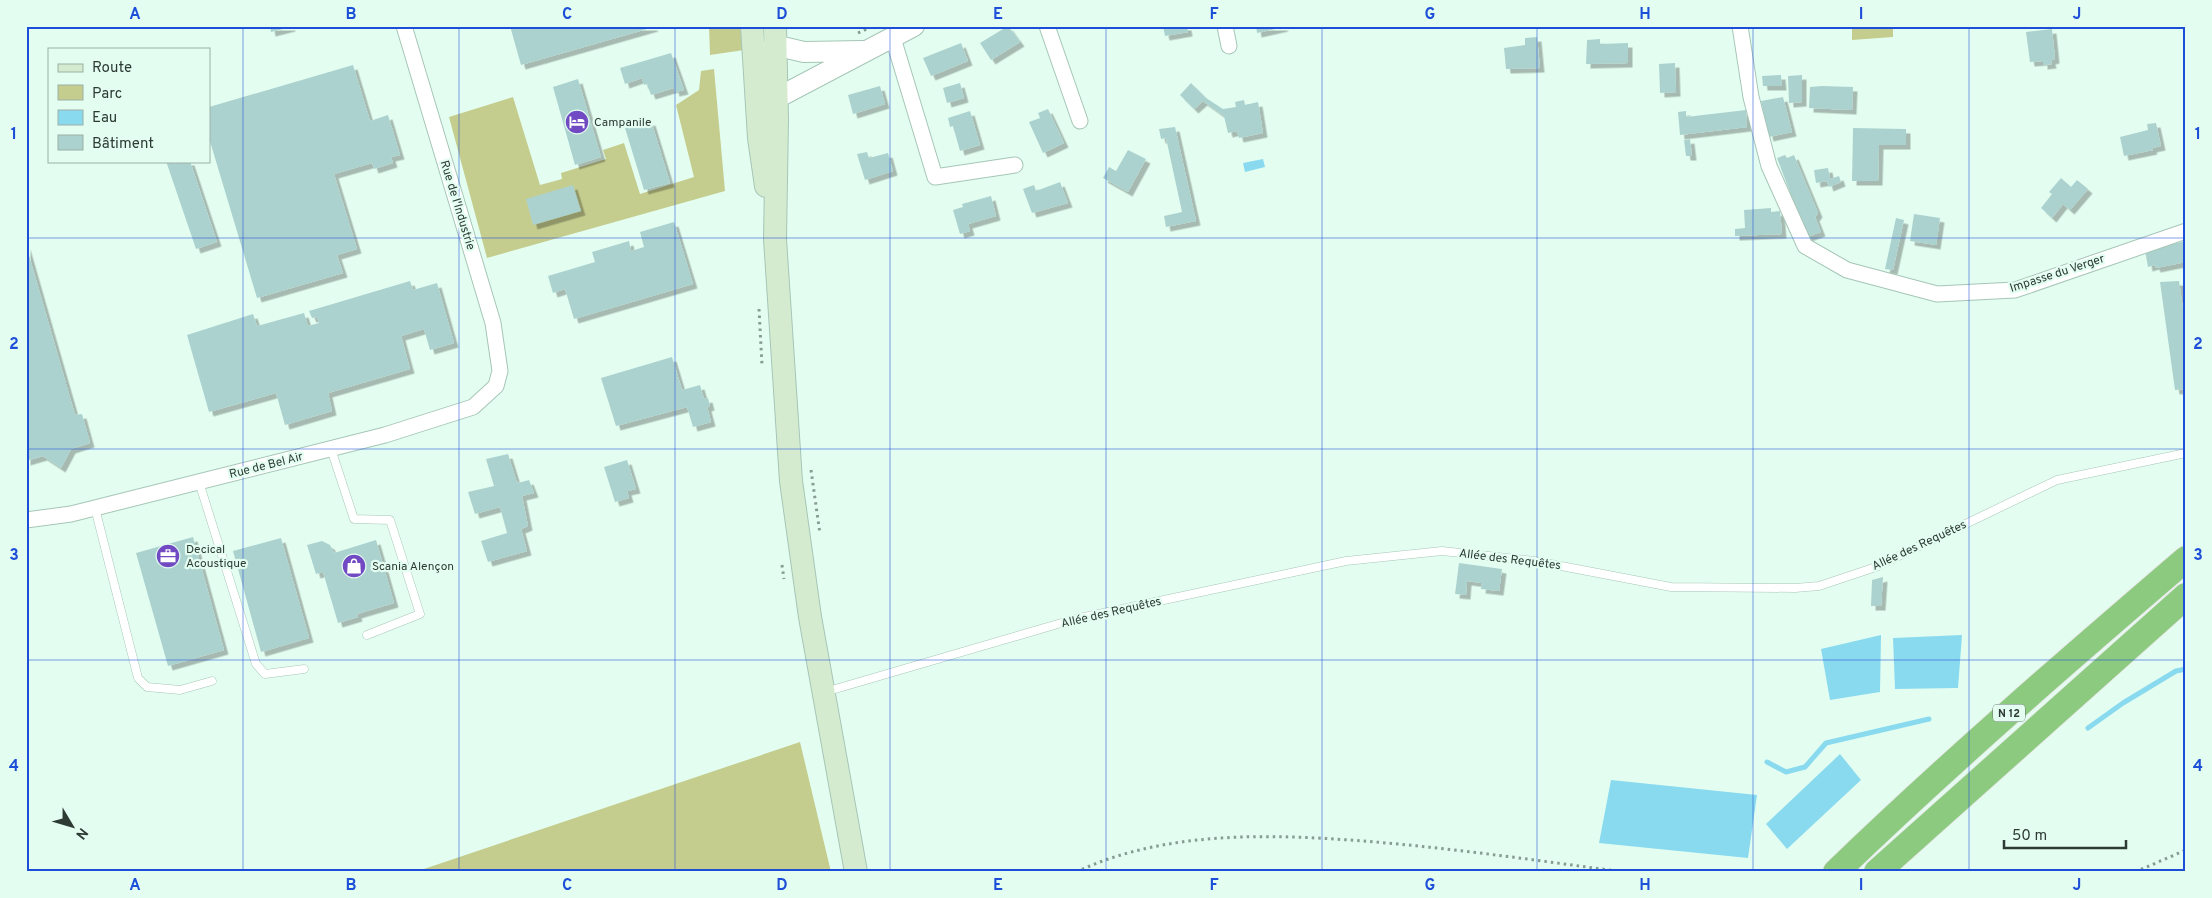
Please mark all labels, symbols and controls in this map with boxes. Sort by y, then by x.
text: A [129,5,141,25]
text: B [345,5,357,25]
text: C [562,5,572,25]
text: D [776,5,788,25]
text: E [993,5,1003,25]
text: F [1209,5,1219,25]
text: G [1425,5,1435,25]
text: H [1639,5,1651,25]
text: I [1859,5,1863,25]
text: J [2073,5,2081,25]
legend [48,48,210,162]
text: Route [92,59,132,78]
text: Parc [92,85,122,104]
text: Eau [92,109,117,128]
hotel icon: Campanile [564,109,590,135]
place label: Campanile [594,115,651,131]
text: 1 [11,125,17,145]
text: 1 [2195,125,2201,145]
text: Bâtiment [92,135,154,154]
street label: Rue de l'Industrie [436,158,478,252]
street label: Impasse du Verger [2008,251,2107,297]
text: 2 [9,335,19,355]
text: 2 [2193,335,2203,355]
street label: Rue de Bel Air [228,449,305,483]
street label: Allée des Requêtes [1870,517,1969,575]
place label: Decical Acoustique [186,542,246,572]
office icon: Decical Acoustique [155,543,181,569]
text: 3 [9,546,19,566]
street label: Allée des Requêtes [1458,546,1562,574]
text: 3 [2193,546,2203,566]
shop icon: Scania Alençon [341,553,367,579]
place label: Scania Alençon [372,559,454,575]
street label: Allée des Requêtes [1059,594,1163,632]
road number: N 12 [1993,704,2025,721]
text: 4 [9,757,19,777]
text: 4 [2193,757,2203,777]
north arrow [48,800,98,850]
scale bar [2004,818,2127,850]
text: N [71,824,91,842]
text: 50 m [2012,827,2047,846]
text: A [129,876,141,896]
text: B [345,876,357,896]
text: C [562,876,572,896]
text: D [776,876,788,896]
text: E [993,876,1003,896]
text: F [1209,876,1219,896]
text: G [1425,876,1435,896]
text: H [1639,876,1651,896]
text: I [1859,876,1863,896]
text: J [2073,876,2081,896]

